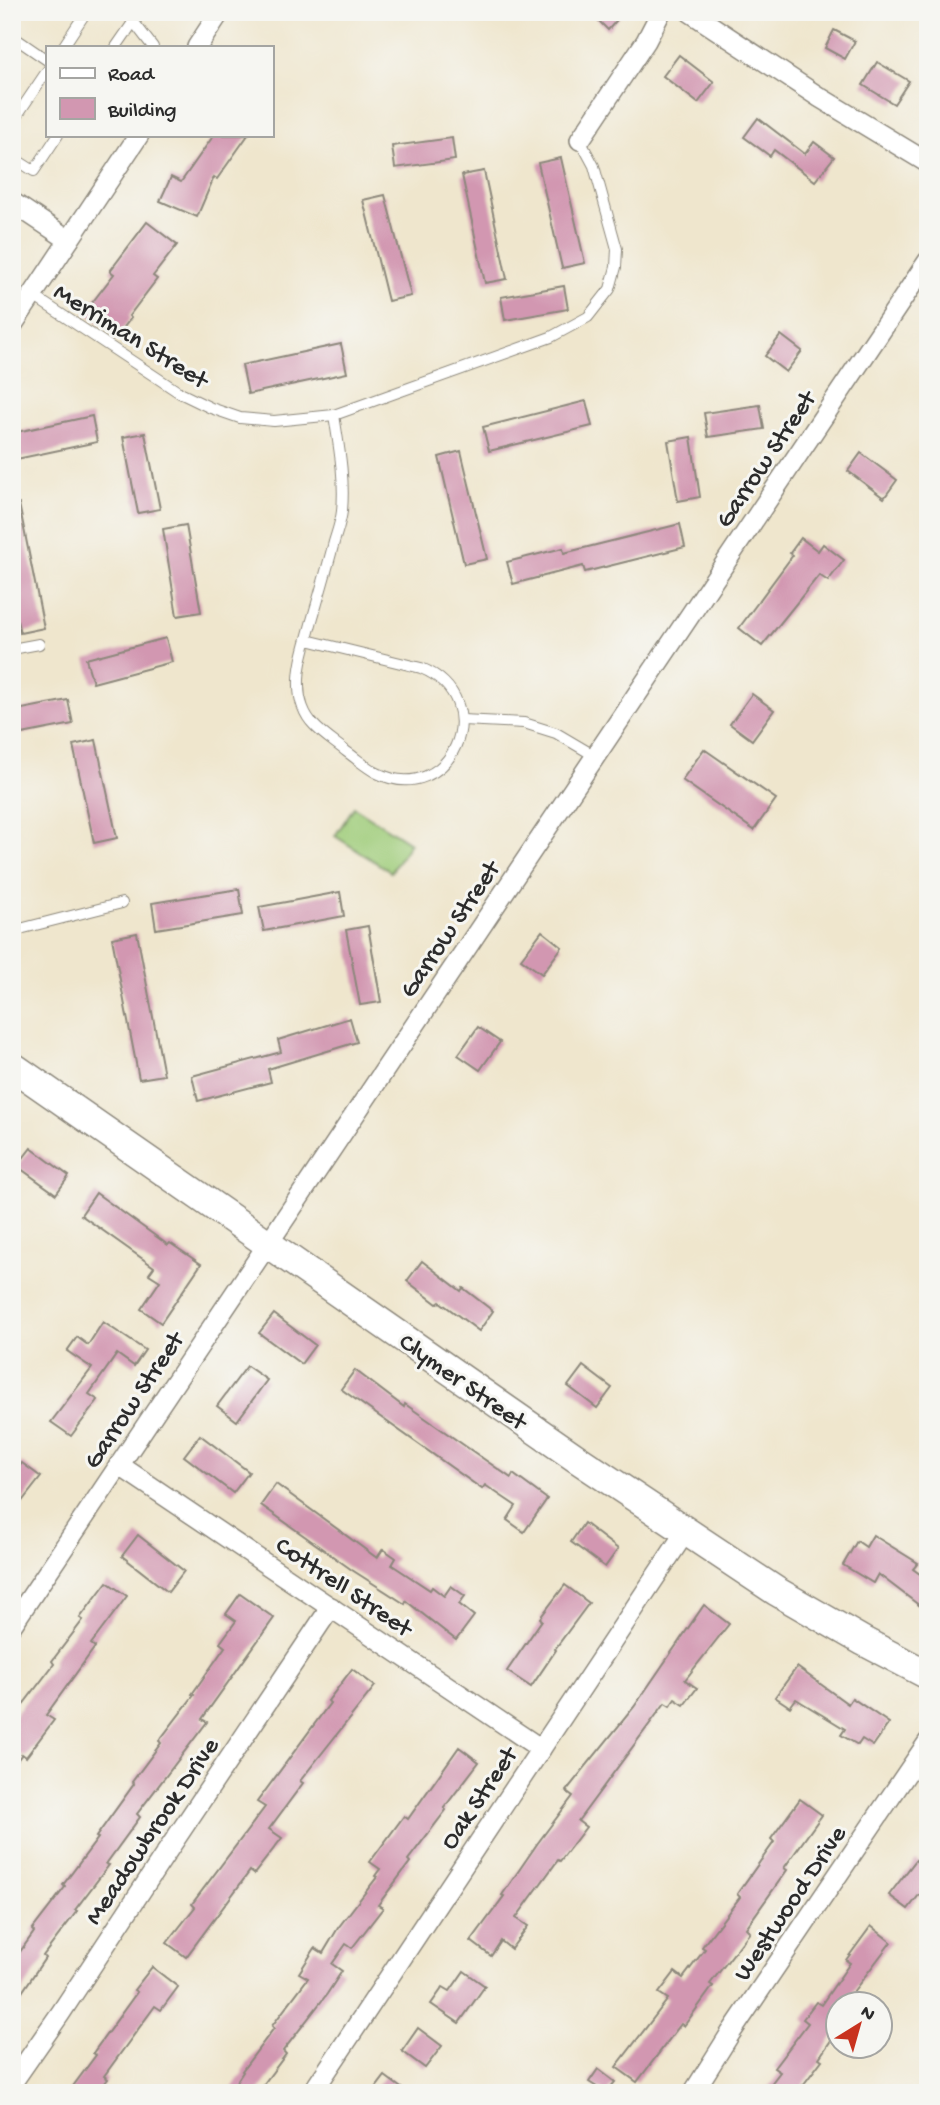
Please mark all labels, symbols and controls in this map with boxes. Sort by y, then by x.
legend [46,46,273,136]
text: Road [108,64,156,89]
text: Building [107,100,177,125]
street label: Merriman Street [47,278,215,399]
street label: Garrow Street [711,384,826,535]
street label: Garrow Street [395,854,510,1005]
street label: Garrow Street [79,1325,194,1476]
street label: Clymer Street [391,1328,533,1441]
street label: Cottrell Street [268,1532,419,1647]
street label: Meadowbrook Drive [80,1733,228,1932]
street label: Oak Street [435,1740,528,1857]
street label: Westwood Drive [728,1820,855,1988]
north arrow [824,1990,894,2060]
text: N [855,2001,879,2027]

